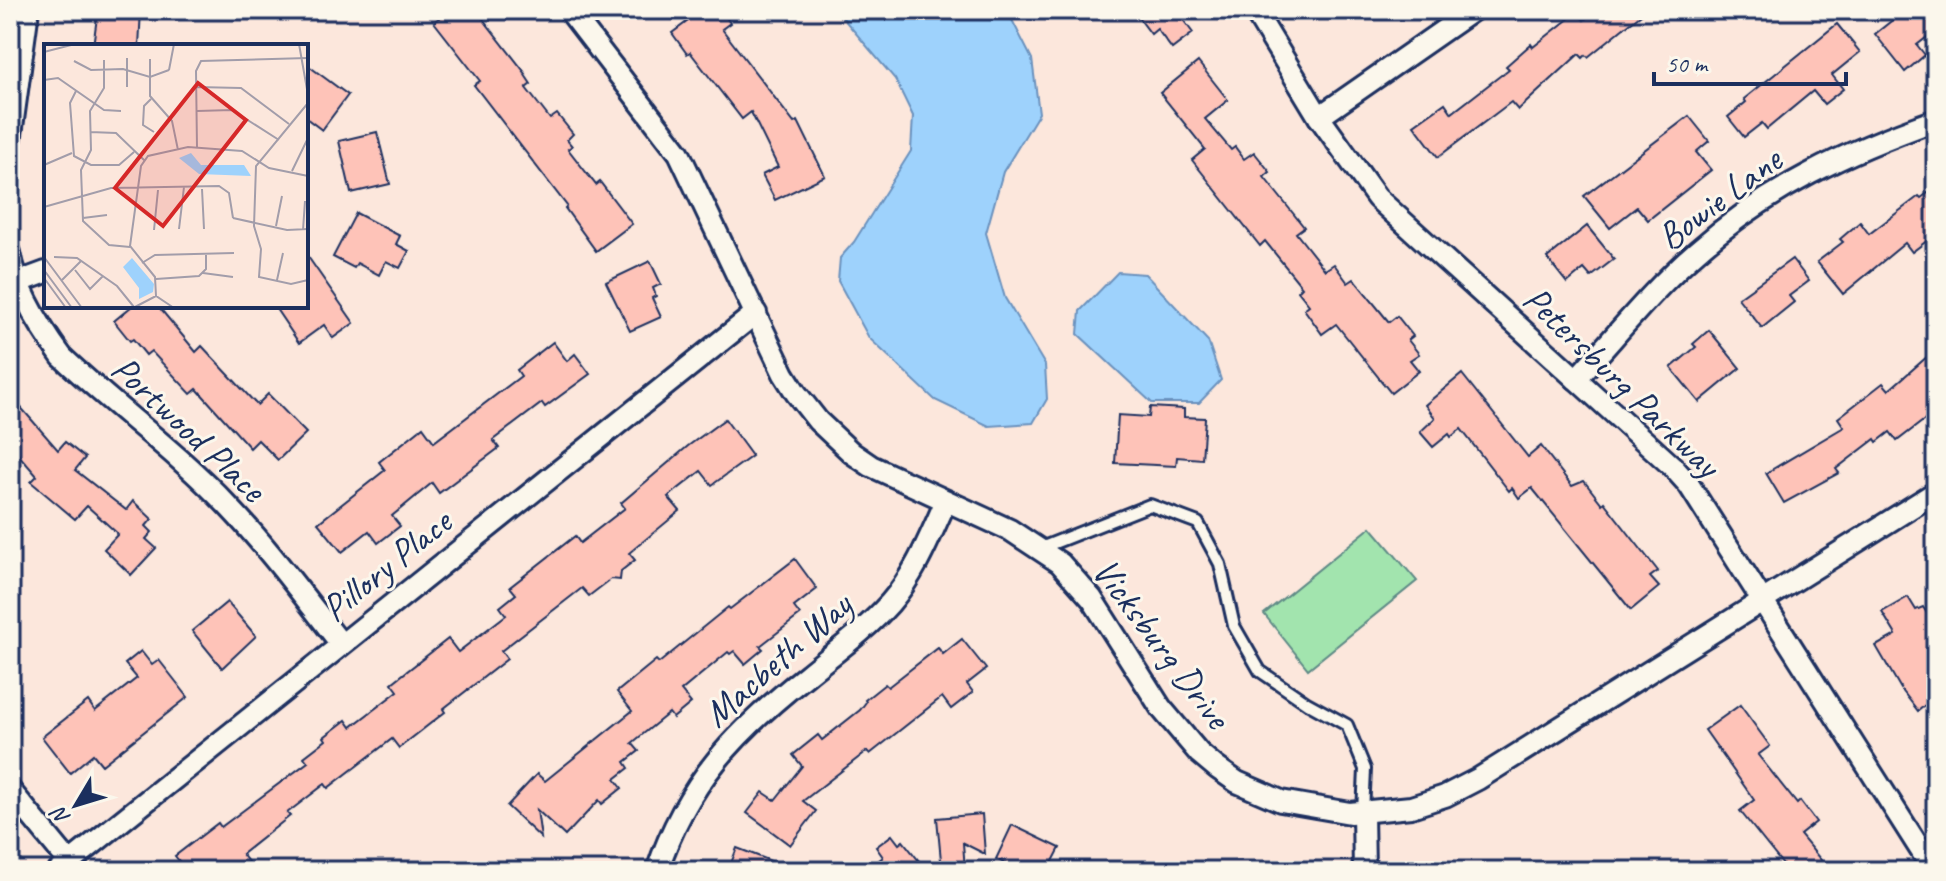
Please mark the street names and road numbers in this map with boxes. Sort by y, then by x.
street label: Bowie Lane [1648,135,1793,260]
street label: Petersburg Parkway [1513,276,1732,489]
street label: Portwood Place [102,345,278,513]
street label: Pillory Place [312,497,463,632]
street label: Vicksburg Drive [1082,549,1242,740]
street label: Macbeth Way [693,580,864,737]

